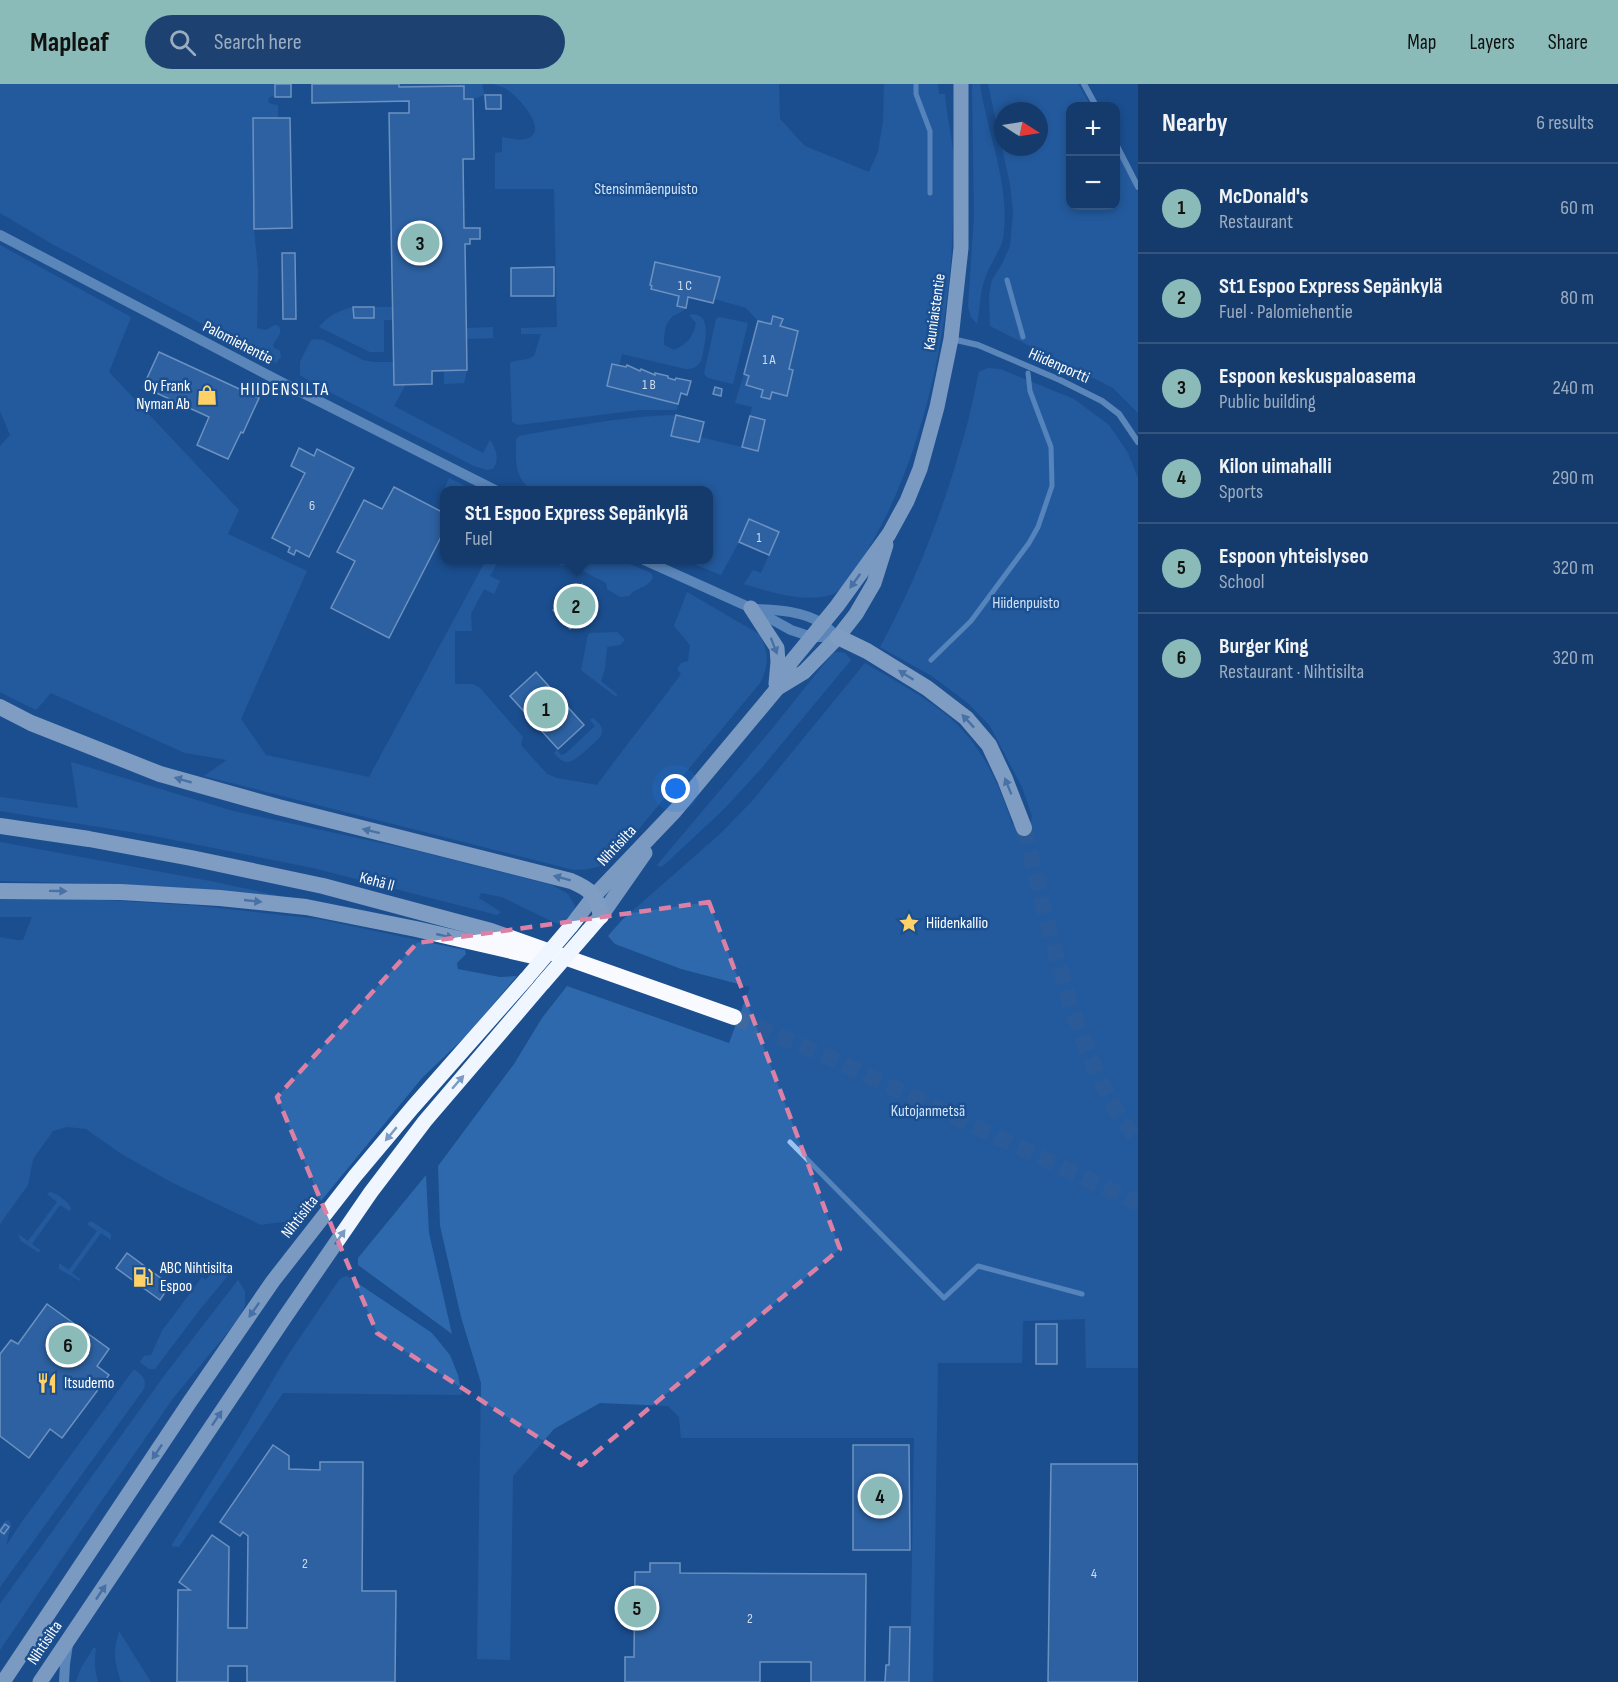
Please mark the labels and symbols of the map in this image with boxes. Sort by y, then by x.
north arrow [994,102,1048,156]
park label: Stensinmäenpuisto [594,180,698,199]
pin: 3 [400,220,440,266]
street label: Kauniaistentie [920,272,950,352]
house number: 1 C [678,277,692,294]
street label: Palomiehentie [200,317,276,369]
street label: Hiidenportti [1026,344,1092,388]
house number: 1 A [762,351,777,368]
house number: 1 B [642,376,656,393]
place label: Oy Frank Nyman Ab [136,377,190,414]
district label: HIIDENSILTA [240,379,330,400]
shop icon: Oy Frank Nyman Ab [195,383,219,407]
house number: 6 [309,497,315,514]
house number: 1 [757,529,762,546]
one-way arrow [849,573,861,589]
pin: 2 [556,584,596,628]
park label: Hiidenpuisto [992,594,1060,613]
one-way arrow [769,637,779,655]
one-way arrow [898,670,914,681]
pin: 1 [526,686,566,732]
one-way arrow [961,713,975,728]
your location [661,774,690,803]
one-way arrow [174,775,192,784]
one-way arrow [1003,777,1012,795]
street label: Nihtisilta [593,822,641,870]
one-way arrow [362,825,380,835]
street label: Kehä II [357,868,397,896]
one-way arrow [553,873,571,882]
one-way arrow [49,886,68,896]
one-way arrow [244,897,263,906]
place icon: Hiidenkallio [897,911,921,935]
place label: Hiidenkallio [926,914,988,933]
one-way arrow [436,932,455,941]
one-way arrow [452,1074,465,1090]
park label: Kutojanmetsä [891,1102,965,1121]
one-way arrow [384,1126,397,1142]
street label: Nihtisilta [278,1192,322,1242]
one-way arrow [334,1230,346,1246]
place label: ABC Nihtisilta Espoo [159,1259,233,1296]
fuel station icon: ABC Nihtisilta Espoo [131,1265,155,1289]
one-way arrow [248,1301,260,1317]
pin: 6 [48,1322,88,1368]
restaurant icon: Itsudemo [35,1371,59,1395]
place label: Itsudemo [64,1374,114,1393]
one-way arrow [211,1411,223,1427]
one-way arrow [151,1443,163,1459]
pin: 4 [860,1474,900,1518]
house number: 2 [302,1555,308,1572]
house number: 4 [1091,1565,1097,1582]
one-way arrow [95,1584,106,1600]
pin: 5 [618,1586,656,1630]
house number: 2 [747,1610,753,1627]
street label: Nihtisilta [24,1618,66,1668]

